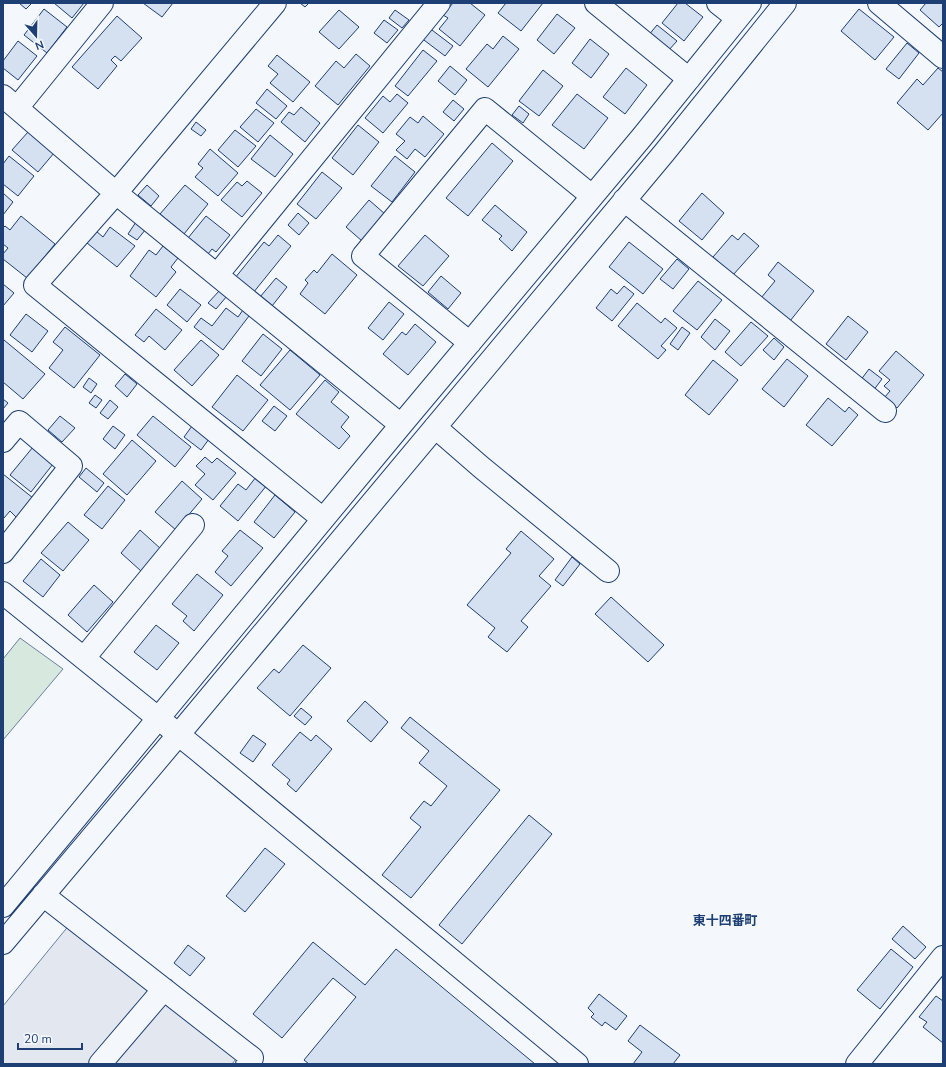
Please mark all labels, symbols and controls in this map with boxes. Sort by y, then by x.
north arrow [16,16,56,56]
text: N [33,36,46,53]
district label: 東十四番町 [692,912,758,930]
scale bar [18,1025,82,1051]
text: 20 m [24,1031,52,1047]

